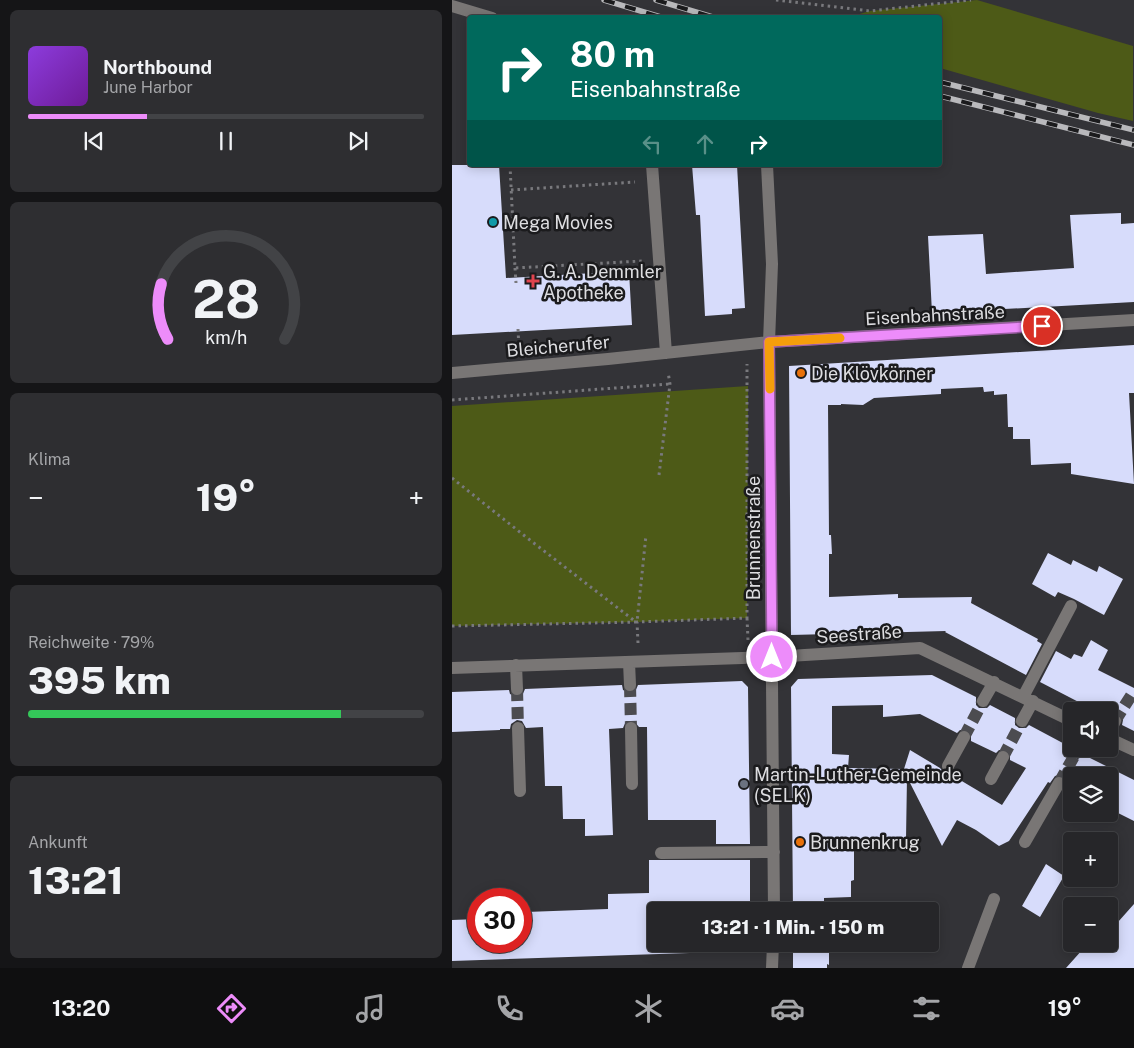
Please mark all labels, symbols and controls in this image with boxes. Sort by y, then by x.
text: 80 m [570,34,655,75]
icon: right [487,35,552,100]
text: Northbound [103,56,212,78]
text: Eisenbahnstraße [570,76,741,102]
text: June Harbor [103,78,193,97]
icon: previous [80,127,108,155]
icon: pause [212,127,240,155]
icon: next [344,127,372,155]
icon: left [638,130,666,158]
icon: ahead [691,130,719,158]
icon: right [744,130,772,158]
place label: Mega Movies [503,212,613,233]
marker: Mega Movies [487,216,499,228]
place label: G. A. Demmler Apotheke [543,261,662,303]
text: 28 [192,269,260,330]
marker: G. A. Demmler Apotheke [527,275,539,287]
street label: Eisenbahnstraße [865,301,1005,329]
pin [1021,305,1063,347]
icon: arrive [1028,312,1056,340]
text: km/h [205,327,247,348]
street label: Bleicherufer [505,331,611,361]
place label: Die Klövkörner [811,363,933,384]
marker: Die Klövkörner [795,367,807,379]
text: Klima [28,450,70,469]
text: 19° [196,475,256,520]
street label: Brunnenstraße [743,476,764,600]
text: − [28,481,44,514]
text: + [408,481,424,514]
street label: Seestraße [815,621,903,647]
position arrow [745,630,797,682]
text: Reichweite · 79% [28,633,155,652]
text: 395 km [28,658,171,703]
map controls [1063,702,1118,952]
button: sound [1063,702,1118,757]
place label: Martin-Luther-Gemeinde (SELK) [754,764,962,806]
button: layers [1063,767,1118,822]
marker: Martin-Luther-Gemeinde (SELK) [738,778,750,790]
place label: Brunnenkrug [810,832,920,853]
button: + [1063,832,1118,887]
text: Ankunft [28,833,88,852]
marker: Brunnenkrug [794,836,806,848]
text: 13:21 [28,858,124,903]
speed limit sign: 30 [467,888,532,953]
button: − [1063,897,1118,952]
text: 13:21 · 1 Min. · 150 m [702,916,884,938]
icon: directions [214,991,249,1026]
icon: music [353,991,388,1026]
icon: phone [492,991,527,1026]
icon: climate [631,991,666,1026]
icon: car [770,991,805,1026]
icon: filters [909,991,944,1026]
text: 13:20 [52,995,111,1021]
text: 19° [1048,995,1082,1021]

